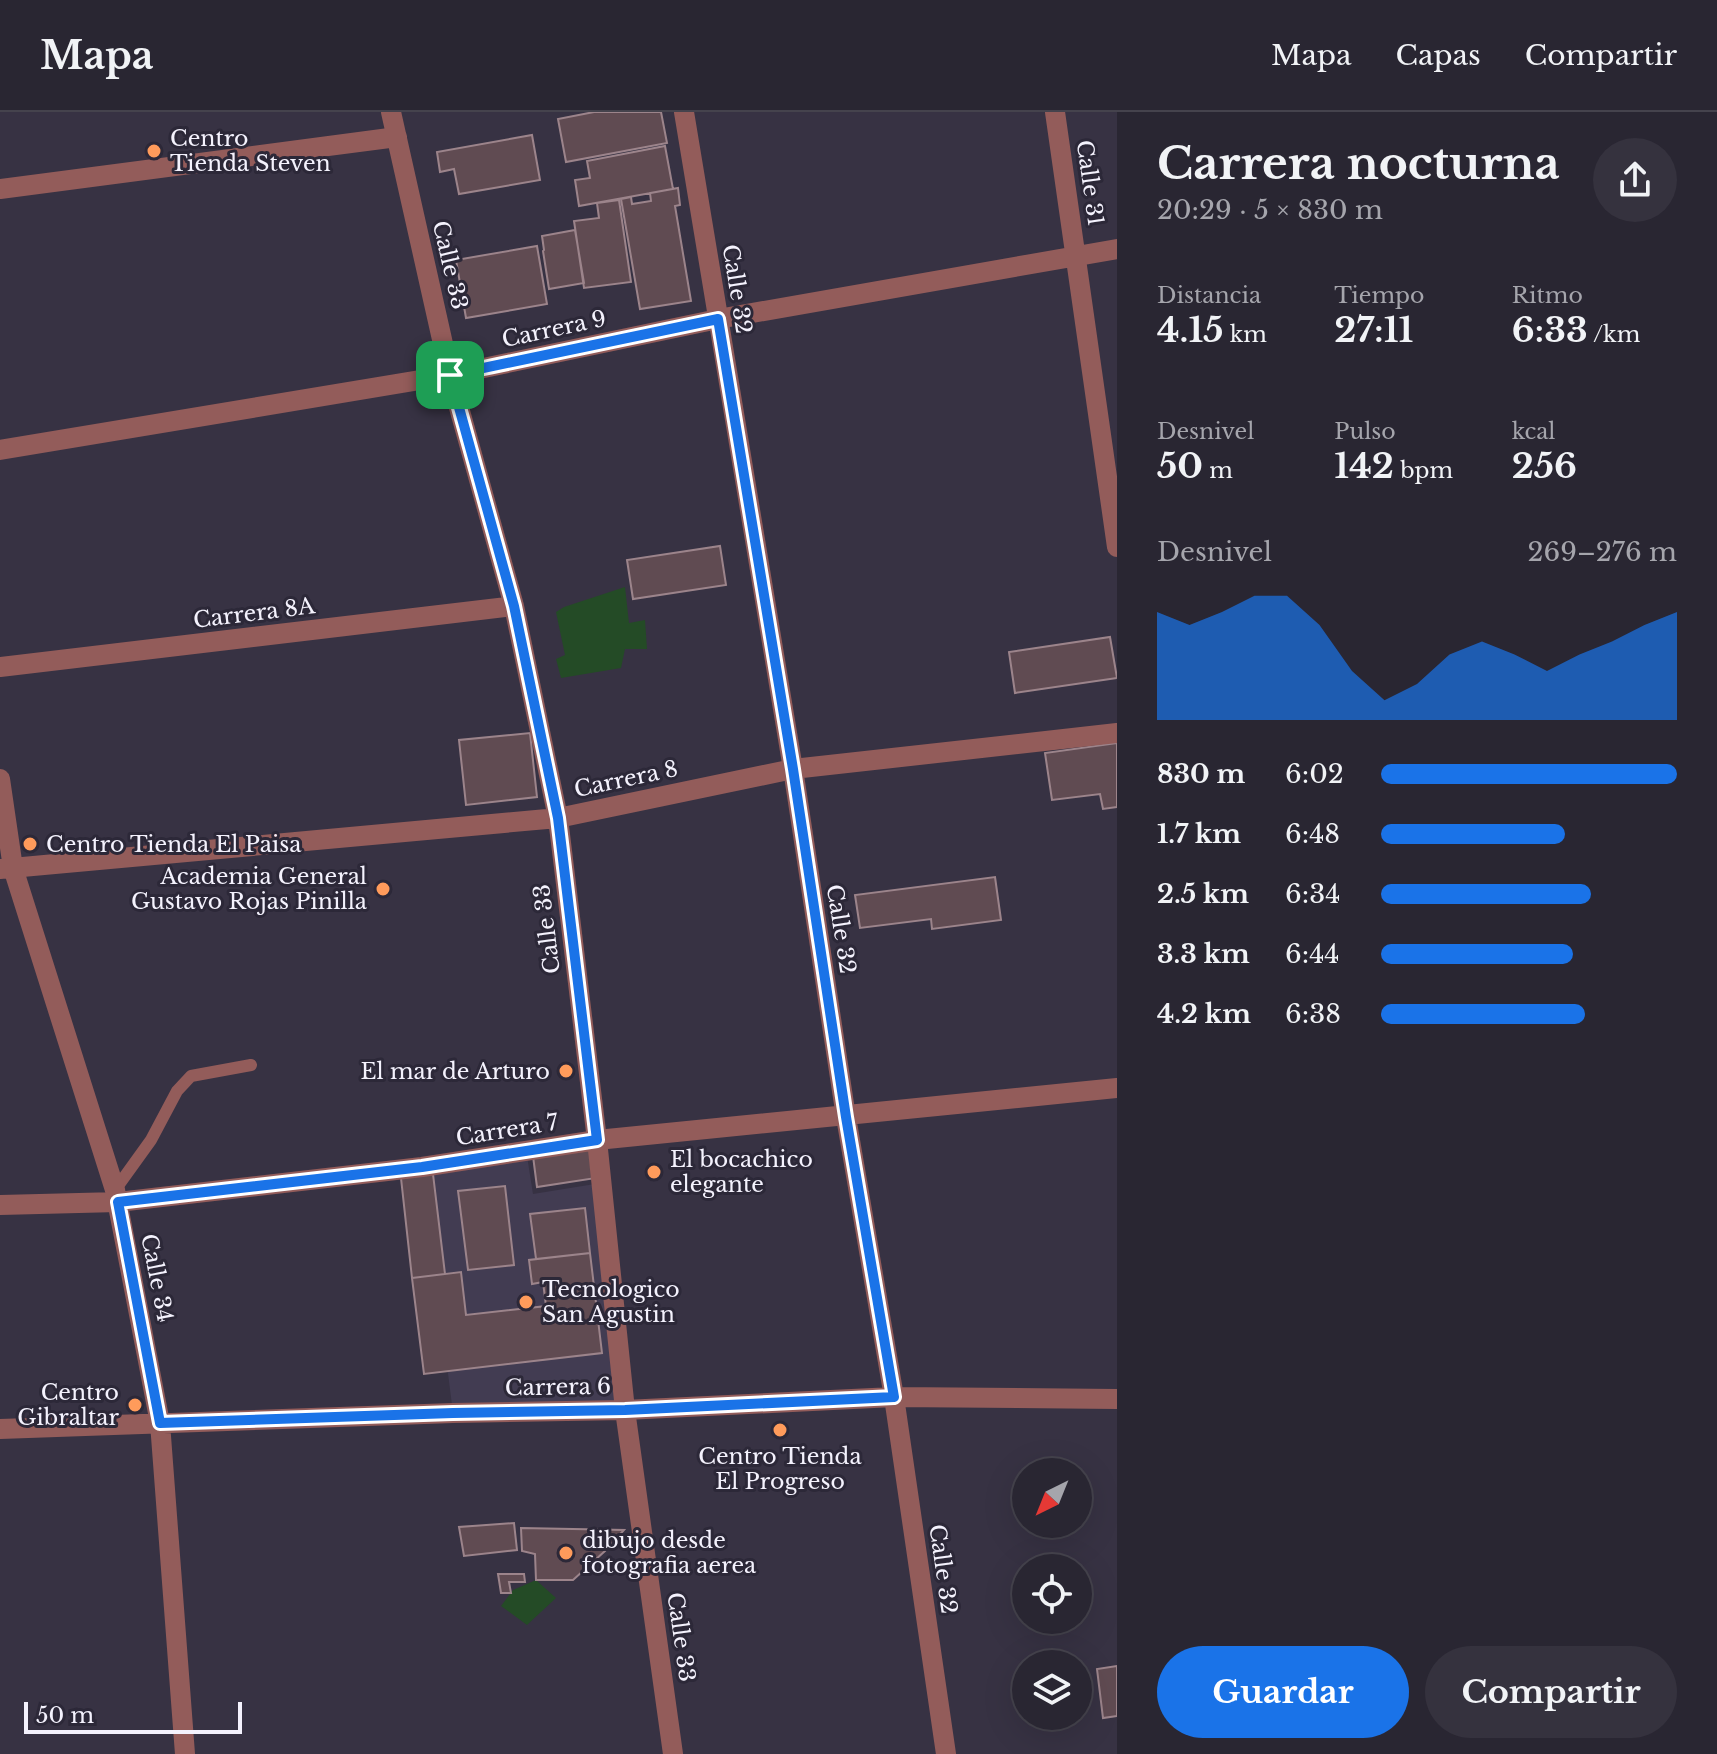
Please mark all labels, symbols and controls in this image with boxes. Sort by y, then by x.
text: Mapa [40,32,154,79]
text: Mapa [1271,38,1352,73]
text: Capas [1396,38,1481,73]
text: Compartir [1525,38,1677,73]
place label: Centro Tienda Steven [170,125,331,177]
text: Carrera nocturna [1157,136,1560,191]
street label: Calle 31 [1071,138,1109,228]
button: share [1593,138,1677,222]
marker: Centro Tienda Steven [145,142,163,160]
text: 20:29 · 5 × 830 m [1157,194,1383,226]
street label: Calle 33 [427,218,473,312]
street label: Calle 32 [717,242,757,336]
text: Distancia [1157,282,1261,309]
text: Tiempo [1334,282,1424,309]
text: Ritmo [1512,282,1583,309]
street label: Carrera 9 [499,305,609,353]
text: 4.15 [1157,309,1223,351]
text: 27:11 [1334,309,1413,351]
text: 6:33 [1512,309,1588,351]
text: km [1223,321,1267,348]
text: /km [1588,321,1640,348]
pin [416,341,484,409]
icon: arrive [428,353,472,397]
text: Desnivel [1157,418,1254,445]
text: Pulso [1334,418,1396,445]
text: kcal [1512,418,1556,445]
text: 50 [1157,445,1203,487]
text: 142 [1334,445,1394,487]
text: 256 [1512,445,1577,487]
text: m [1203,457,1233,484]
text: bpm [1394,457,1453,484]
text: Desnivel [1157,536,1272,568]
text: 269–276 m [1528,536,1677,568]
street label: Carrera 8A [192,592,317,634]
street label: Carrera 8 [572,755,680,803]
text: 830 m [1157,758,1245,790]
text: 6:02 [1285,758,1344,790]
text: 1.7 km [1157,818,1241,850]
text: 6:48 [1285,818,1340,850]
place label: Centro Tienda El Paisa [46,831,302,858]
marker: Centro Tienda El Paisa [21,835,39,853]
place label: Academia General Gustavo Rojas Pinilla [131,863,368,915]
text: 2.5 km [1157,878,1249,910]
text: 6:34 [1285,878,1340,910]
marker: Academia General Gustavo Rojas Pinilla [374,880,392,898]
street label: Calle 32 [821,882,861,976]
street label: Calle 33 [528,883,566,975]
text: 3.3 km [1157,938,1250,970]
text: 6:44 [1285,938,1340,970]
text: 4.2 km [1157,998,1251,1030]
text: 6:38 [1285,998,1341,1030]
place label: El mar de Arturo [360,1058,550,1085]
marker: El mar de Arturo [557,1062,575,1080]
street label: Carrera 7 [454,1108,561,1151]
place label: El bocachico elegante [670,1146,813,1198]
marker: El bocachico elegante [645,1163,663,1181]
street label: Calle 34 [135,1232,179,1324]
place label: Tecnologico San Agustin [542,1276,680,1328]
marker: Tecnologico San Agustin [517,1293,535,1311]
street label: Carrera 6 [505,1373,611,1401]
place label: Centro Gibraltar [17,1379,119,1431]
marker: Centro Gibraltar [126,1396,144,1414]
marker: Centro Tienda El Progreso [771,1421,789,1439]
place label: Centro Tienda El Progreso [698,1443,862,1495]
north arrow [1012,1458,1092,1538]
map controls [1012,1458,1092,1730]
street label: Calle 32 [923,1522,963,1616]
place label: dibujo desde fotografia aerea [582,1527,757,1579]
marker: dibujo desde fotografia aerea [557,1544,575,1562]
button: locate [1012,1554,1092,1634]
street label: Calle 33 [661,1590,701,1684]
button: Guardar [1157,1646,1409,1738]
button: Compartir [1425,1646,1677,1738]
button: layers [1012,1650,1092,1730]
scale bar [24,1698,242,1734]
text: 50 m [36,1702,94,1729]

